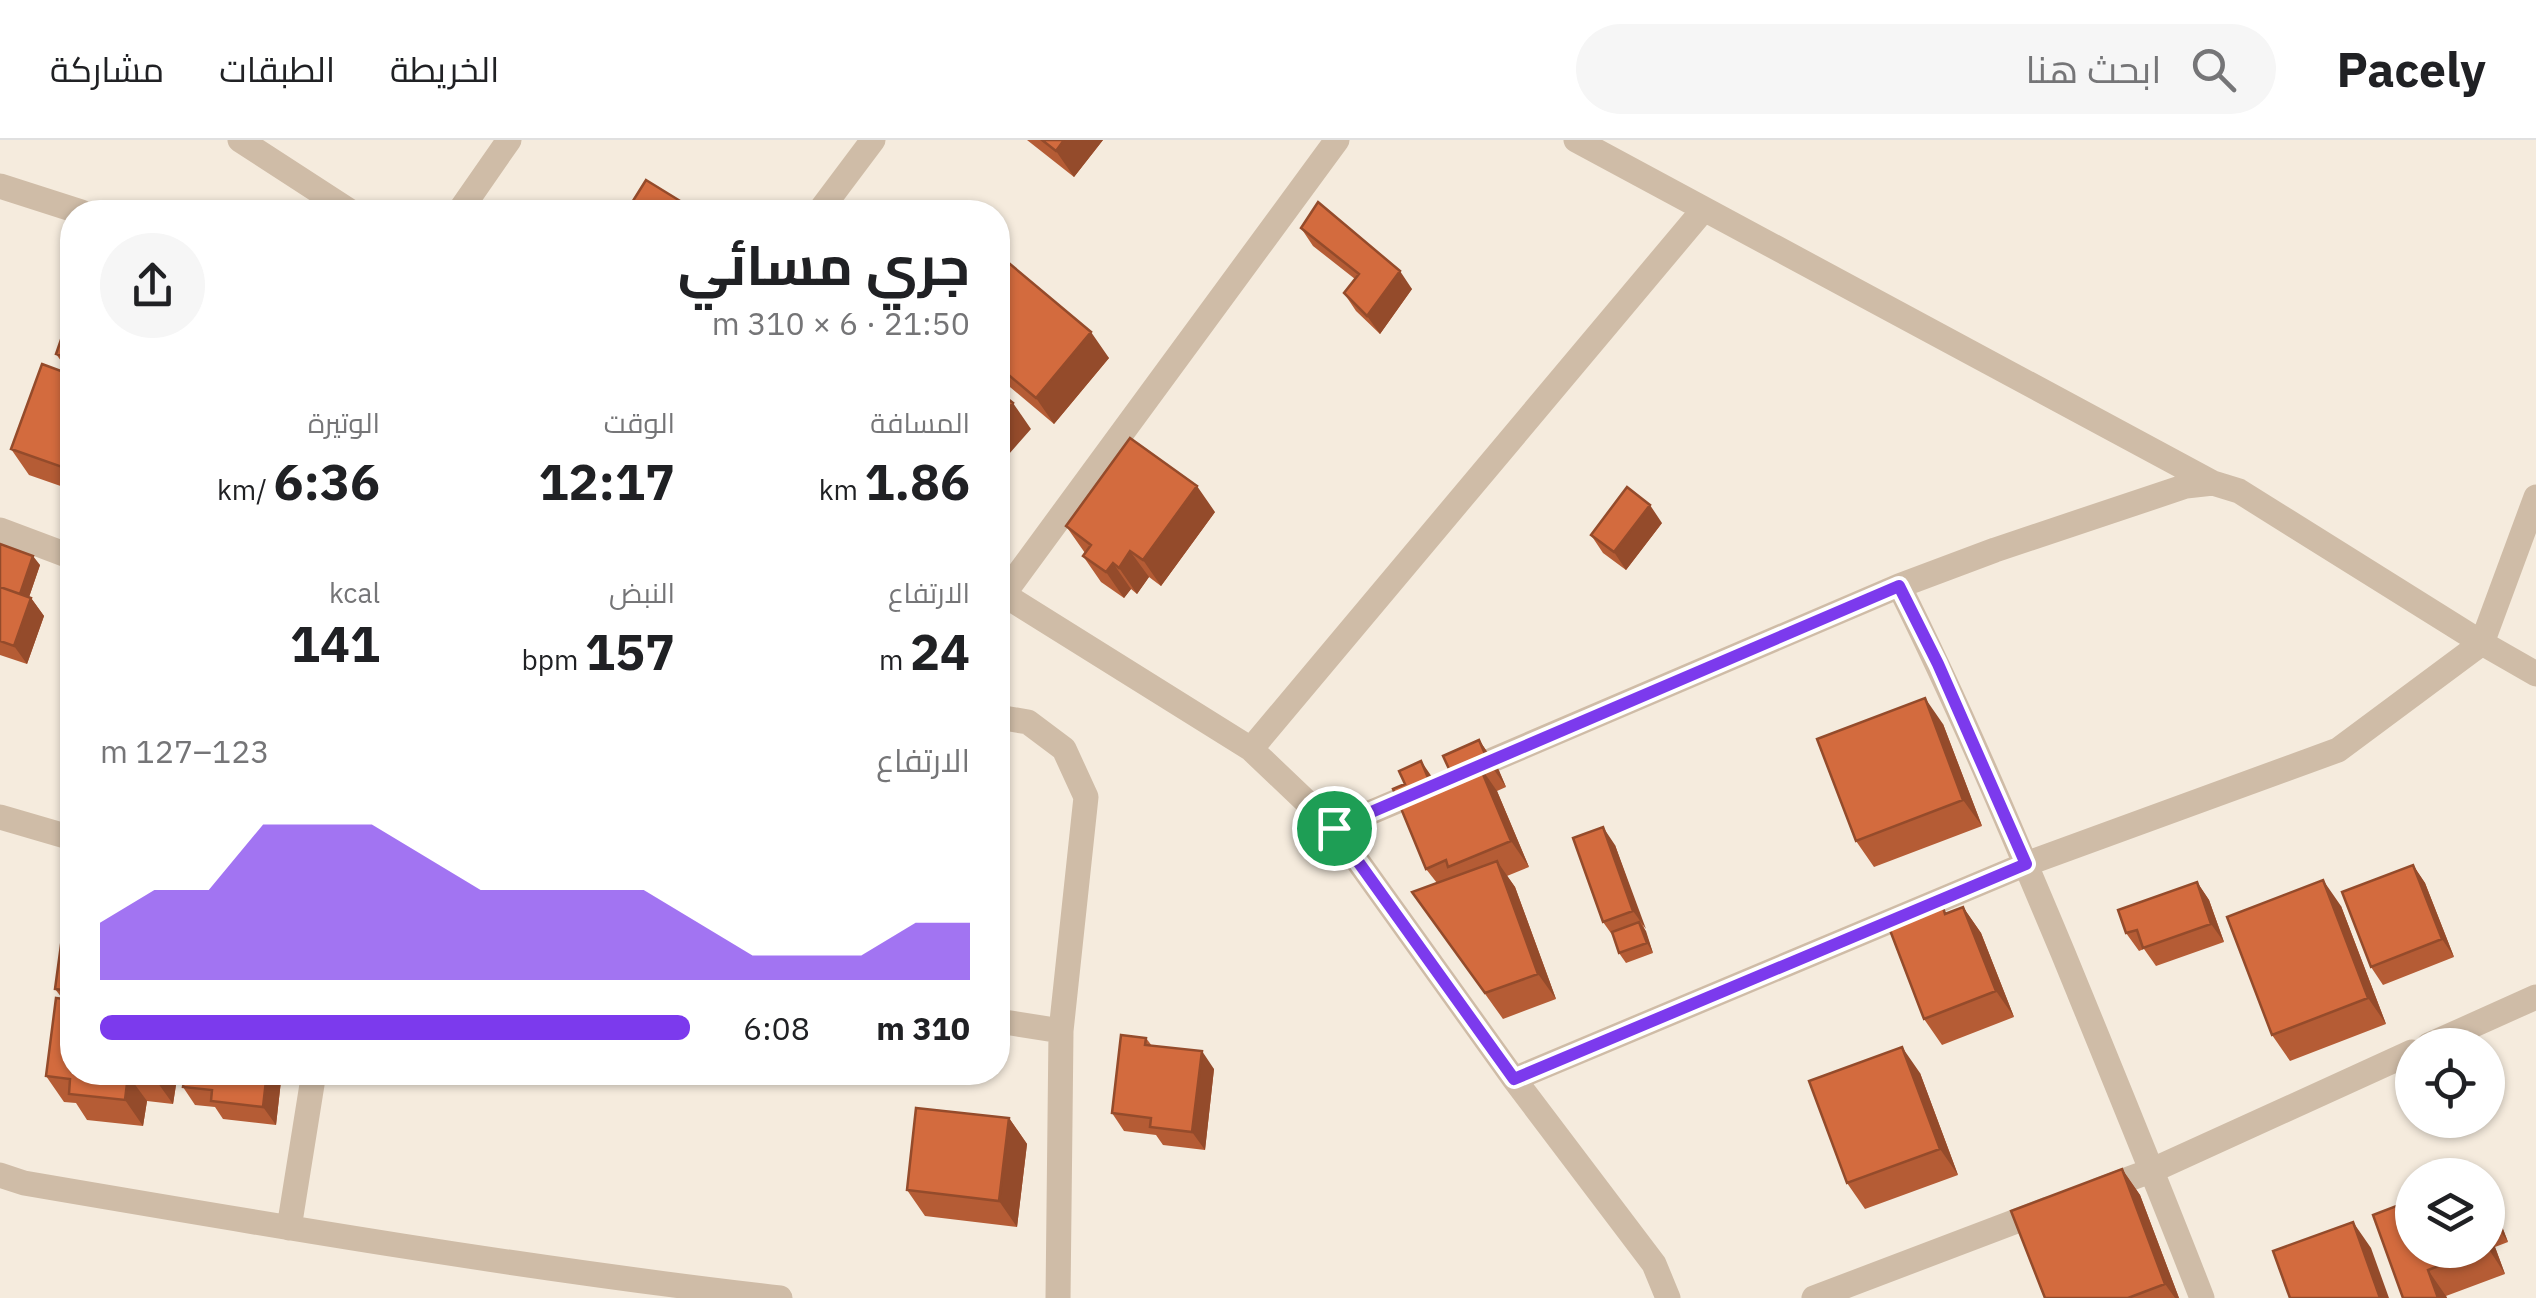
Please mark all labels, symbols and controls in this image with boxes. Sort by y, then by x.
search box [1576,24,2276,114]
text: Pacely [2336,38,2486,100]
icon: search [2186,42,2241,97]
text: ابحث هنا [2026,44,2161,93]
text: مشاركة [50,46,164,92]
text: الطبقات [219,46,335,92]
text: الخريطة [390,46,499,92]
text: جري مسائي [678,229,970,300]
button: share [100,233,205,338]
text: 21:50 · 6 × 310 m [712,302,970,344]
text: الوتيرة [308,404,380,441]
text: الوقت [604,404,675,441]
text: المسافة [870,404,970,441]
text: 6:36 [274,449,380,514]
text: 12:17 [539,449,675,514]
text: 1.86 [865,449,970,514]
text: /km [217,471,274,508]
text: km [819,471,865,508]
text: kcal [329,574,380,611]
text: النبض [609,574,675,611]
text: الارتفاع [888,574,970,611]
text: 141 [290,611,380,676]
text: 157 [585,619,675,684]
text: 24 [910,619,970,684]
text: bpm [521,641,585,678]
text: m [879,641,910,678]
text: 123–127 m [100,730,270,772]
text: الارتفاع [876,739,970,781]
pin [1292,786,1377,871]
icon: arrive [1307,801,1362,856]
text: 6:08 [743,1007,810,1049]
text: 310 m [876,1007,970,1049]
map controls [2395,1028,2505,1268]
button: locate [2395,1028,2505,1138]
button: layers [2395,1158,2505,1268]

